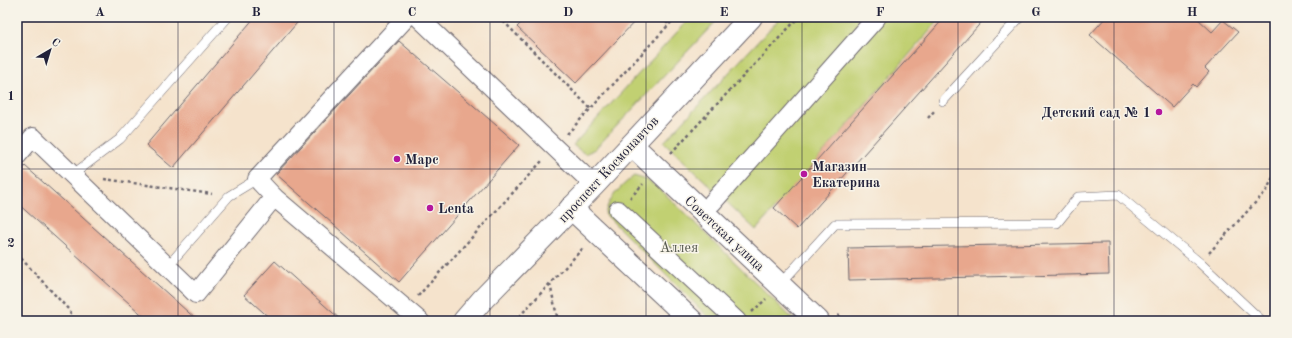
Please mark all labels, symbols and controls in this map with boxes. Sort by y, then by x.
text: A [95,6,105,19]
text: B [251,6,261,19]
text: C [408,6,416,19]
text: D [563,6,573,19]
text: E [720,6,729,19]
text: F [876,6,885,19]
text: G [1031,6,1041,19]
text: H [1187,6,1198,19]
north arrow [30,30,70,70]
text: С [49,37,61,50]
text: 1 [7,90,15,103]
place label: Детский сад № 1 [1042,106,1151,120]
marker: Детский сад № 1 [1154,107,1164,117]
street label: проспект Космонавтов [556,114,662,225]
place label: Марс [405,153,439,167]
marker: Марс [392,154,402,164]
place label: Магазин Екатерина [812,160,880,190]
marker: Магазин Екатерина [799,169,809,179]
street label: Советская улица [682,193,767,274]
place label: Lenta [438,202,474,216]
marker: Lenta [425,203,435,213]
text: 2 [7,237,15,250]
park label: Аллея [660,241,698,255]

